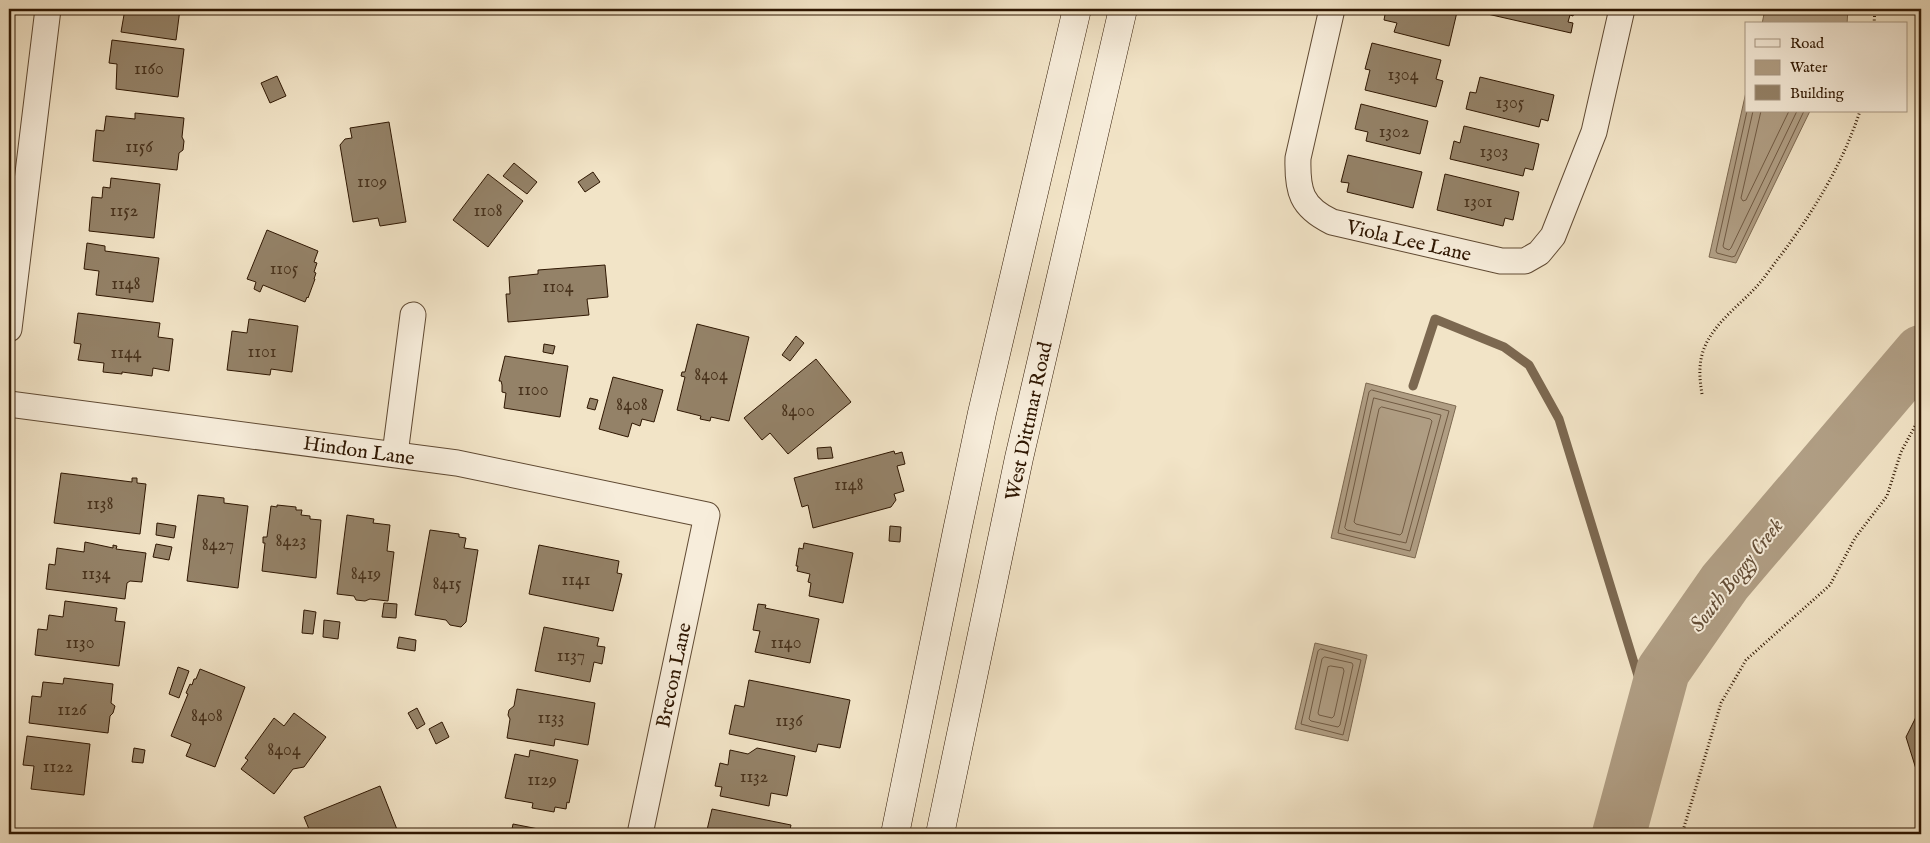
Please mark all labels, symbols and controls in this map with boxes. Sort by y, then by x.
legend [1745,22,1908,112]
text: Road [1790,34,1825,53]
house number: 1160 [134,58,164,81]
text: Water [1790,58,1828,77]
house number: 1304 [1387,64,1419,87]
text: Building [1790,84,1845,103]
house number: 1305 [1496,92,1525,115]
house number: 1302 [1379,121,1409,144]
house number: 1156 [125,136,153,159]
house number: 1303 [1480,141,1509,164]
house number: 1109 [357,171,387,194]
house number: 1301 [1464,191,1492,214]
house number: 1152 [110,200,138,223]
house number: 1108 [473,200,503,223]
street label: Viola Lee Lane [1343,215,1474,268]
house number: 1105 [270,258,299,281]
house number: 1148 [111,273,141,296]
house number: 1104 [543,276,574,299]
street label: West Dittmar Road [1000,339,1059,503]
house number: 1101 [248,341,276,364]
house number: 1144 [110,342,142,365]
house number: 8404 [694,364,728,387]
house number: 1100 [517,379,549,402]
house number: 8408 [616,394,648,417]
house number: 8400 [781,400,815,423]
street label: Hindon Lane [301,431,416,472]
house number: 1148 [834,474,864,497]
house number: 1138 [86,493,114,516]
water label: South Boggy Creek [1684,513,1790,638]
house number: 8423 [275,530,307,553]
house number: 8427 [202,534,234,557]
house number: 1134 [82,563,111,586]
house number: 8419 [351,563,381,586]
house number: 1141 [562,569,590,592]
house number: 8415 [432,573,462,596]
street label: Brecon Lane [651,620,698,730]
house number: 1130 [66,632,94,655]
house number: 1140 [770,632,802,655]
house number: 1137 [557,645,585,668]
house number: 1126 [57,699,87,722]
house number: 8408 [191,705,223,728]
house number: 1133 [538,707,564,730]
house number: 1136 [775,710,803,733]
house number: 8404 [267,739,301,762]
house number: 1122 [43,756,73,779]
house number: 1132 [740,766,768,789]
house number: 1129 [527,769,557,792]

